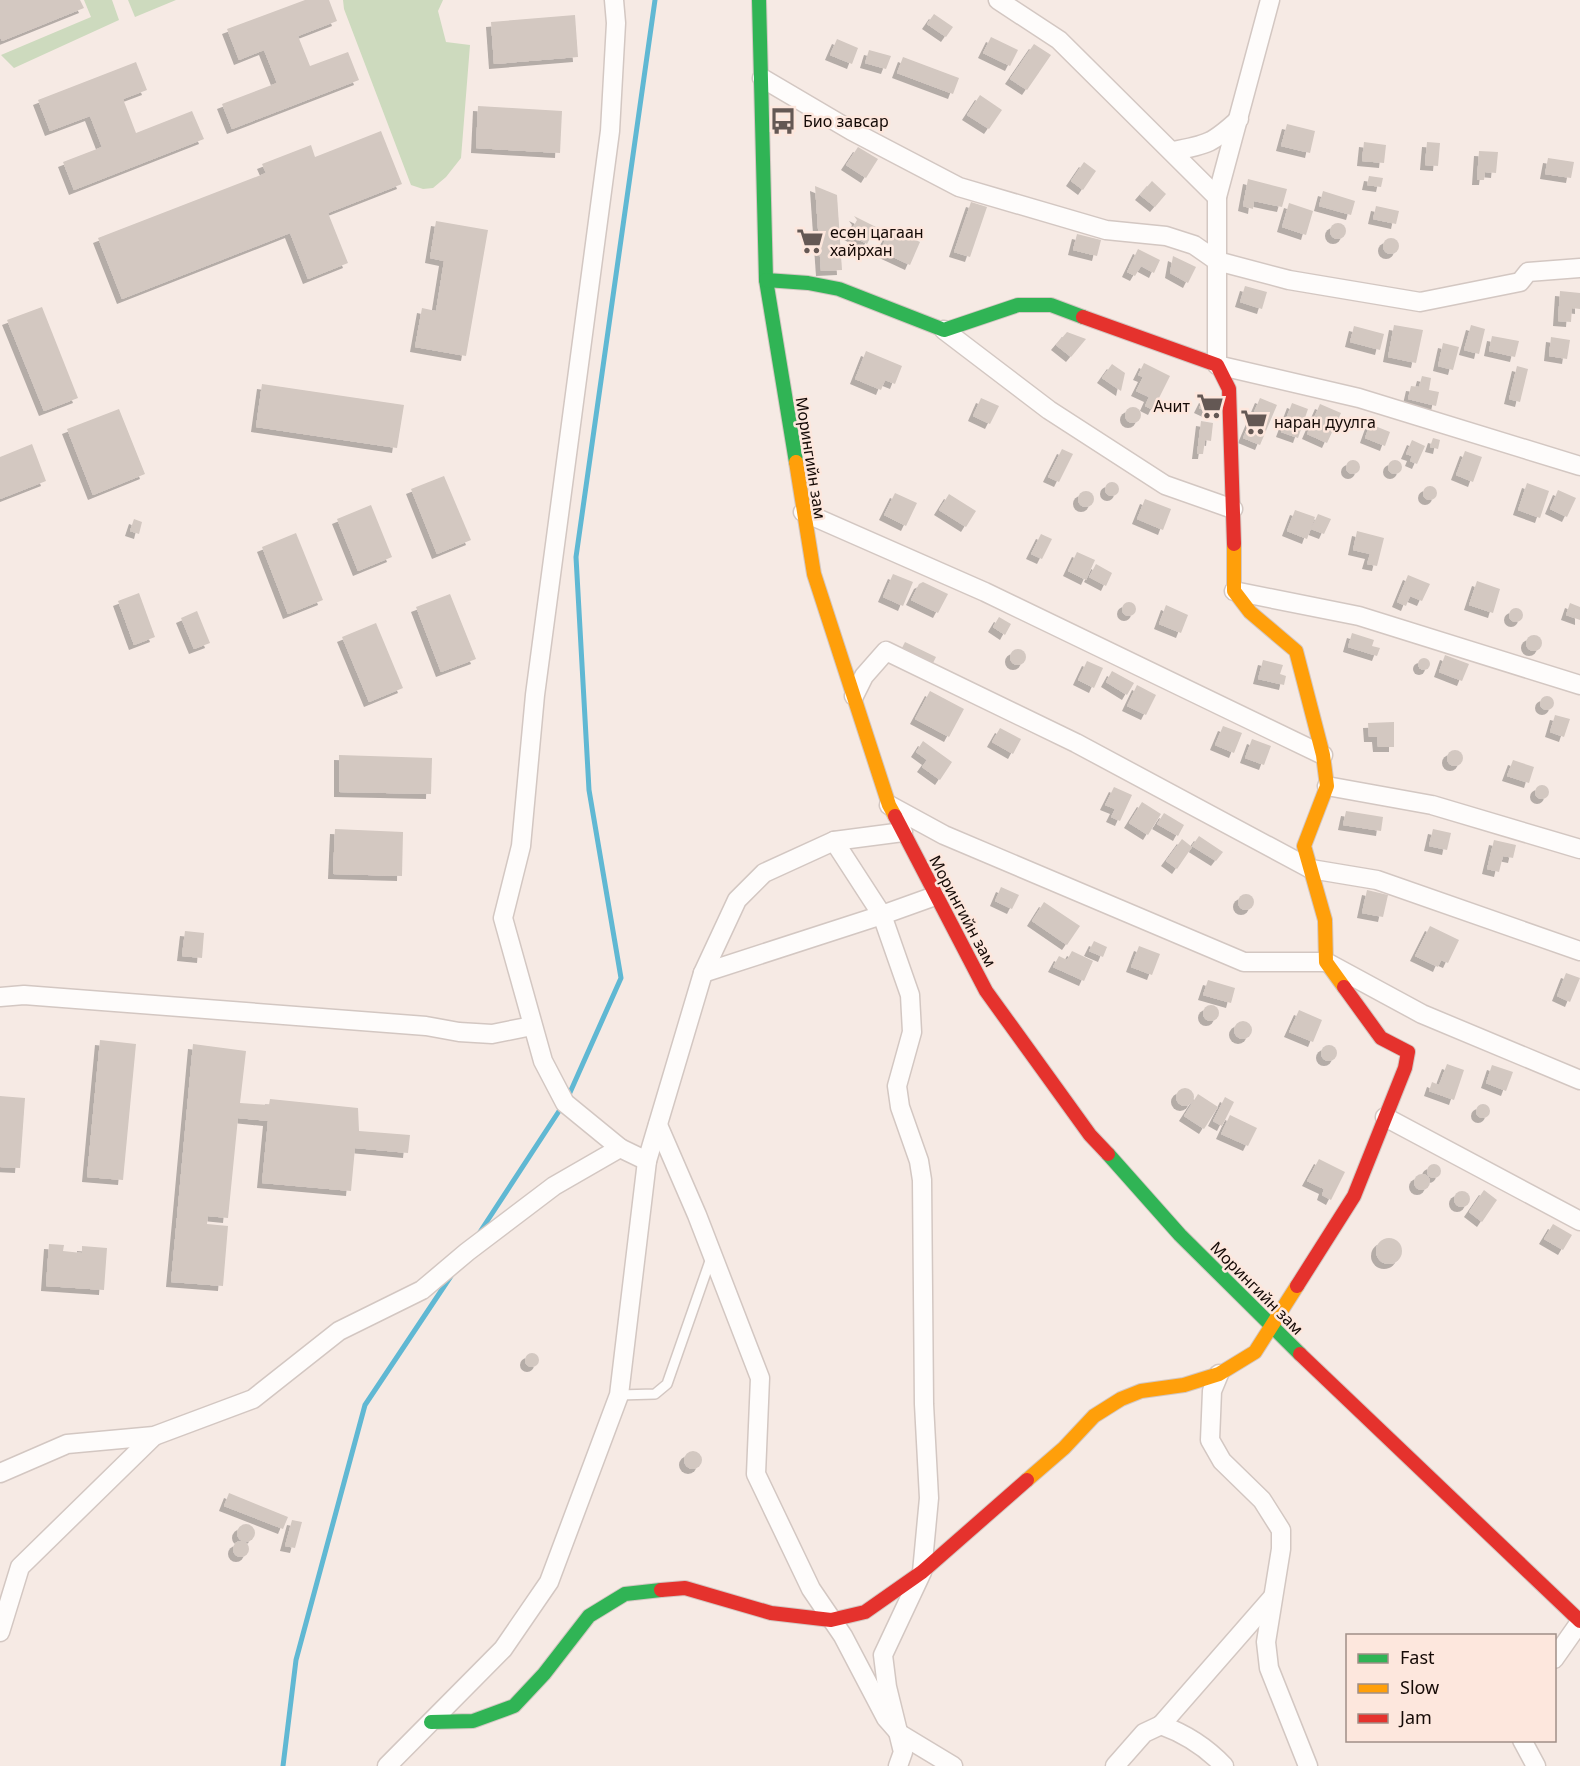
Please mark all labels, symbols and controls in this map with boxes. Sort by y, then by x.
bus stop icon: Био завсар [768,106,798,136]
place label: Био завсар [803,110,889,132]
place label: есөн цагаан хайрхан [830,221,924,261]
supermarket icon: есөн цагаан хайрхан [795,226,825,256]
supermarket icon: Ачит [1195,391,1225,421]
street label: Морингийн зам [790,395,832,521]
place label: Ачит [1153,395,1191,417]
supermarket icon: наран дуулга [1239,407,1269,437]
place label: наран дуулга [1274,411,1376,433]
street label: Морингийн зам [924,851,1002,971]
street label: Морингийн зам [1206,1237,1308,1339]
legend [1346,1634,1556,1742]
text: Fast [1400,1645,1435,1669]
text: Slow [1400,1675,1439,1699]
text: Jam [1398,1705,1432,1729]

